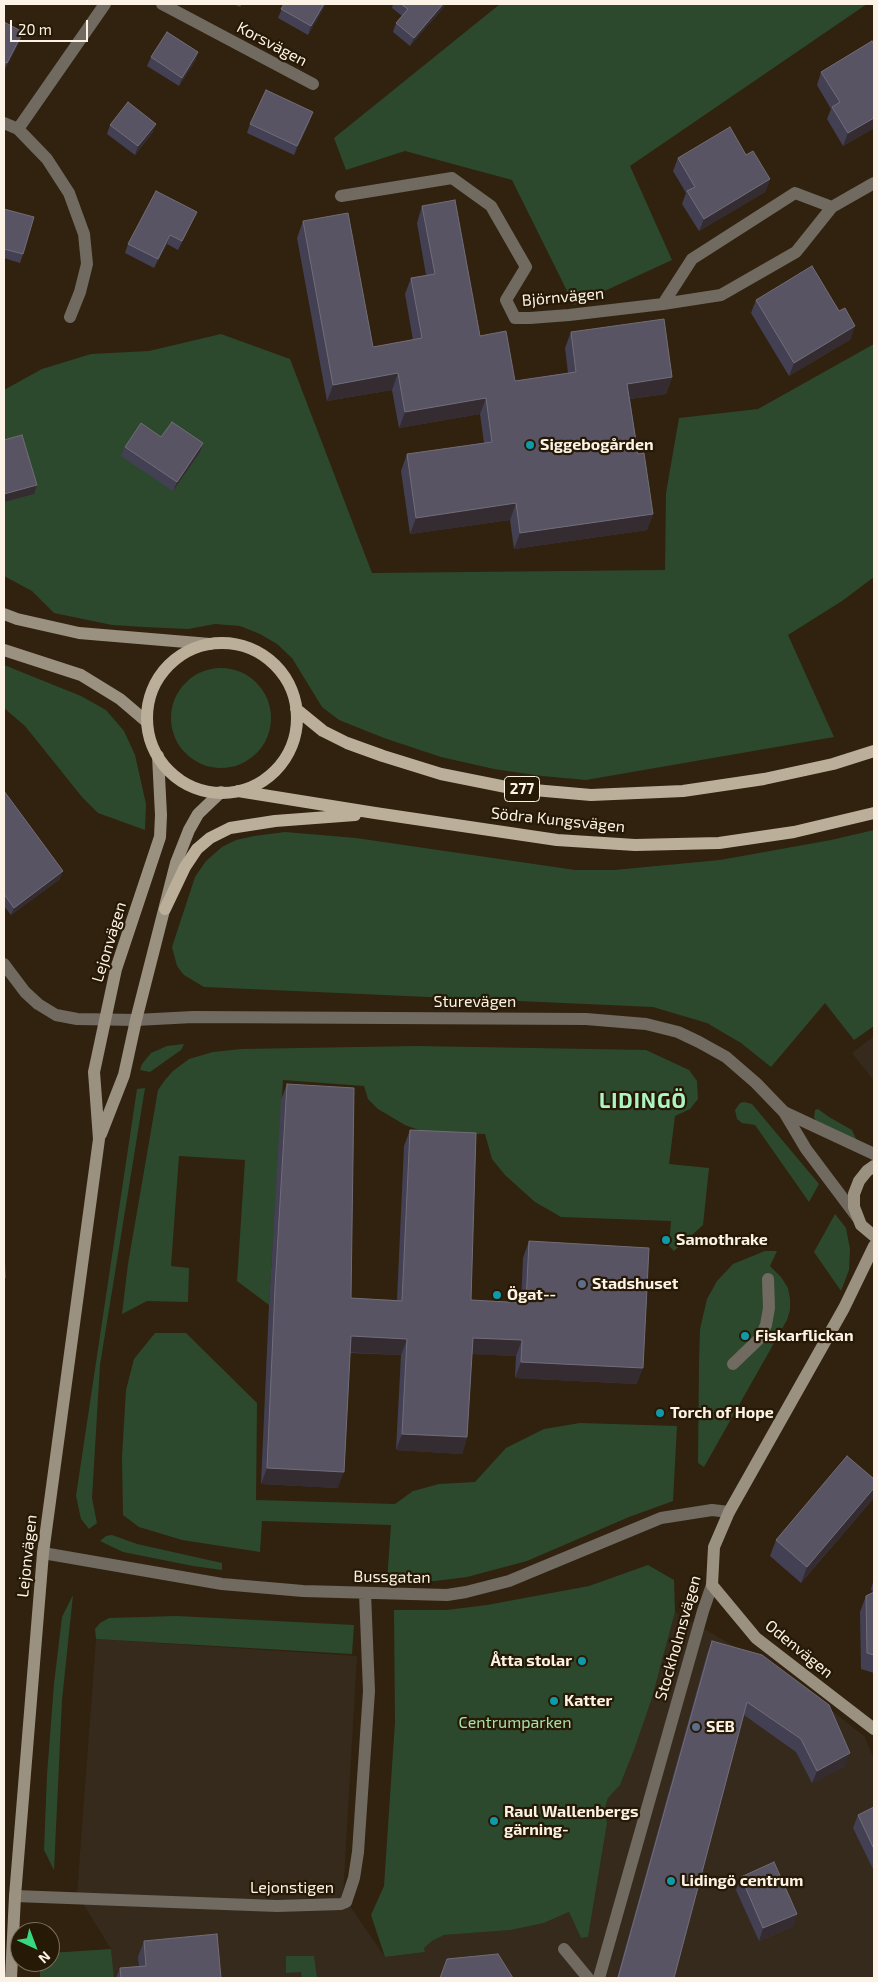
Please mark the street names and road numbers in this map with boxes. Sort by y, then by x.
street label: Korsvägen [234,18,310,70]
street label: Björnvägen [521,284,605,310]
road number: 277 [504,776,540,802]
street label: Södra Kungsvägen [490,803,626,837]
street label: Lejonvägen [88,899,130,985]
street label: Sturevägen [434,992,516,1012]
street label: Lejonvägen [13,1514,41,1598]
street label: Bussgatan [353,1567,431,1587]
street label: Stockholmsvägen [651,1573,705,1703]
street label: Odenvägen [761,1616,837,1682]
street label: Lejonstigen [250,1878,334,1898]

